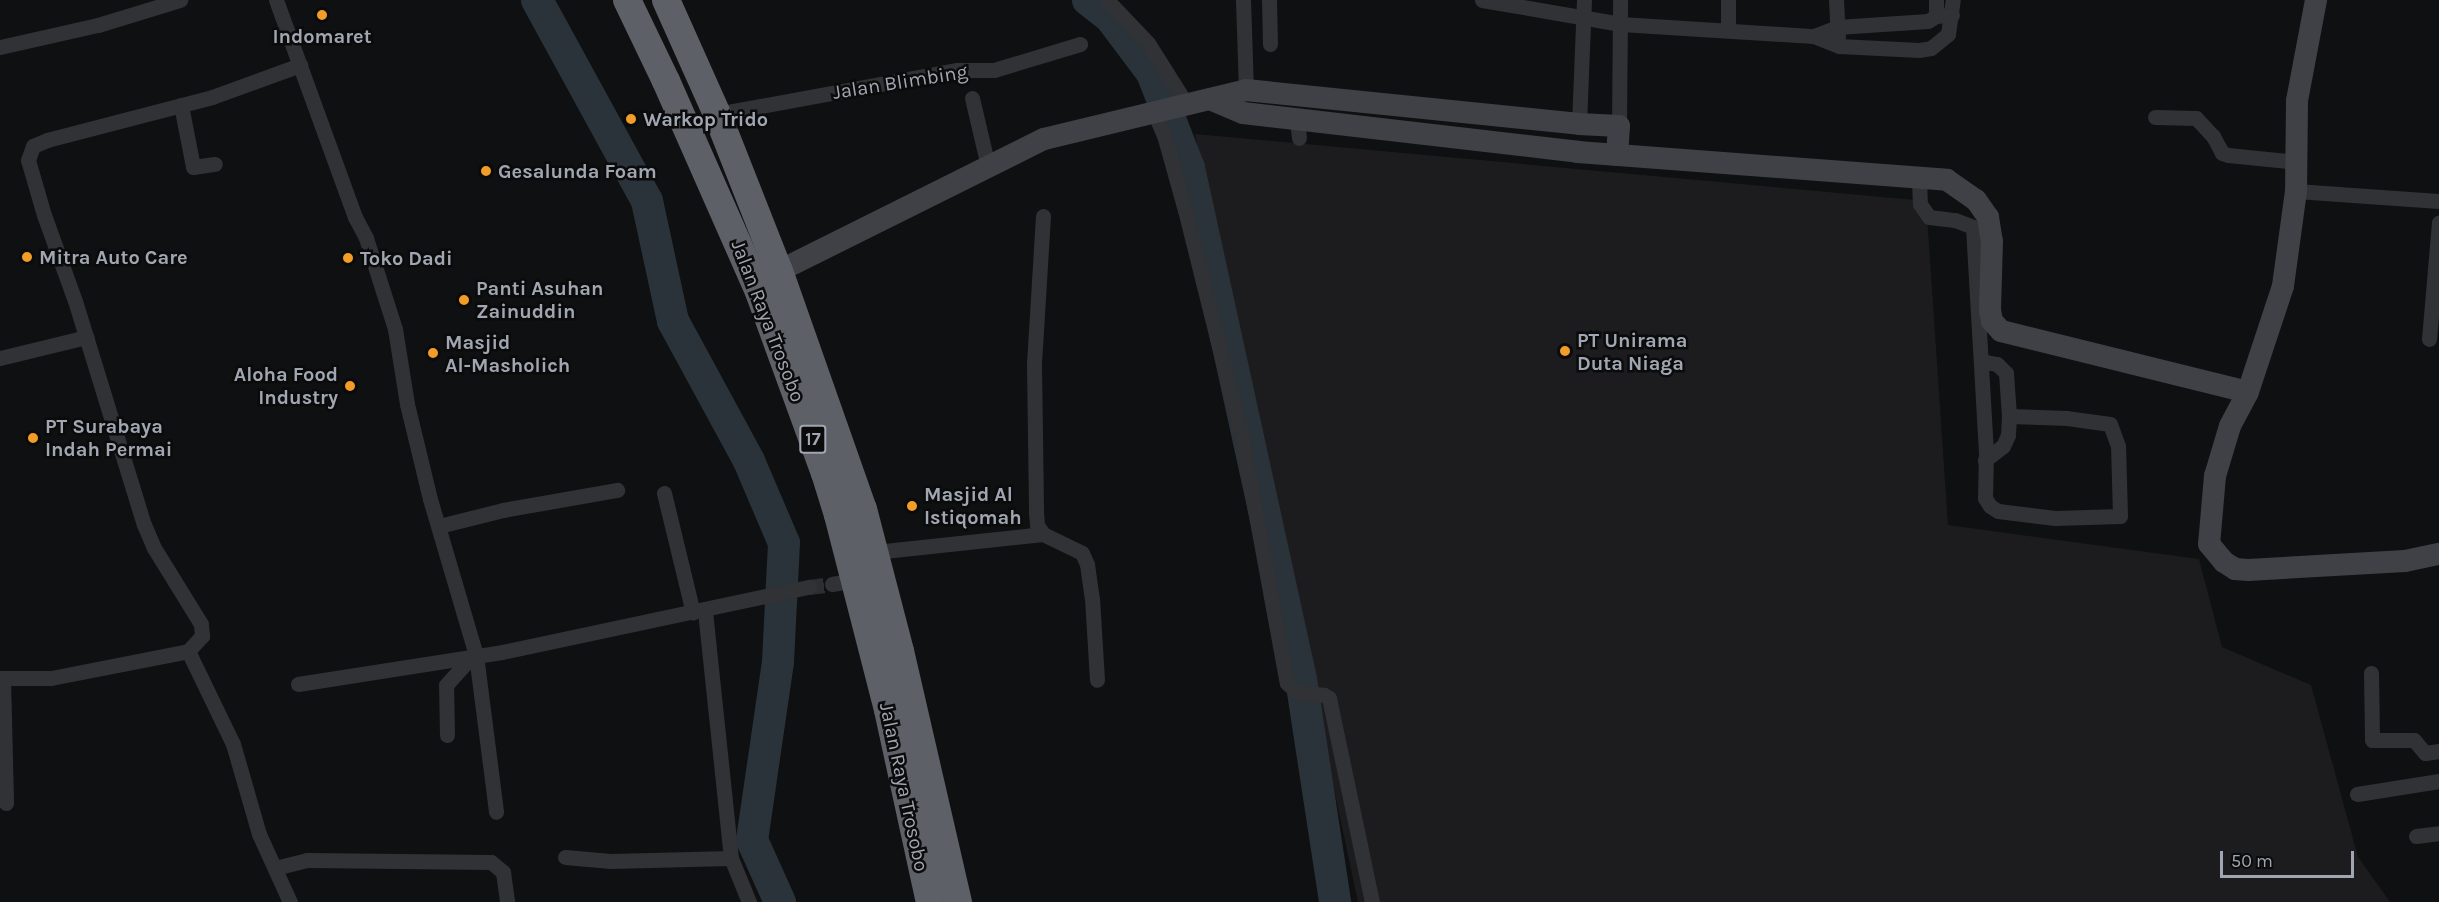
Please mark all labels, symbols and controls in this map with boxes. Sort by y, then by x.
marker: Indomaret [315,8,329,22]
place label: Indomaret [272,24,372,48]
street label: Jalan Blimbing [831,59,969,105]
place label: Warkop Trido [643,107,768,131]
marker: Warkop Trido [624,112,638,126]
place label: Gesalunda Foam [498,159,657,183]
marker: Gesalunda Foam [479,164,493,178]
street label: Jalan Raya Trosobo [726,237,810,405]
place label: Mitra Auto Care [39,245,188,269]
place label: Toko Dadi [360,246,453,270]
marker: Mitra Auto Care [20,250,34,264]
marker: Toko Dadi [341,251,355,265]
place label: Panti Asuhan Zainuddin [476,276,603,323]
marker: Panti Asuhan Zainuddin [457,293,471,307]
place label: PT Unirama Duta Niaga [1577,328,1687,375]
place label: Masjid Al-Masholich [445,330,570,377]
marker: PT Unirama Duta Niaga [1558,344,1572,358]
marker: Masjid Al-Masholich [426,346,440,360]
place label: Aloha Food Industry [234,362,338,409]
marker: Aloha Food Industry [343,379,357,393]
place label: PT Surabaya Indah Permai [45,414,172,461]
road number: 17 [798,424,828,454]
marker: PT Surabaya Indah Permai [26,431,40,445]
place label: Masjid Al Istiqomah [924,482,1022,529]
marker: Masjid Al Istiqomah [905,499,919,513]
street label: Jalan Raya Trosobo [874,700,934,874]
scale bar [2223,839,2356,877]
text: 50 m [2231,850,2273,872]

